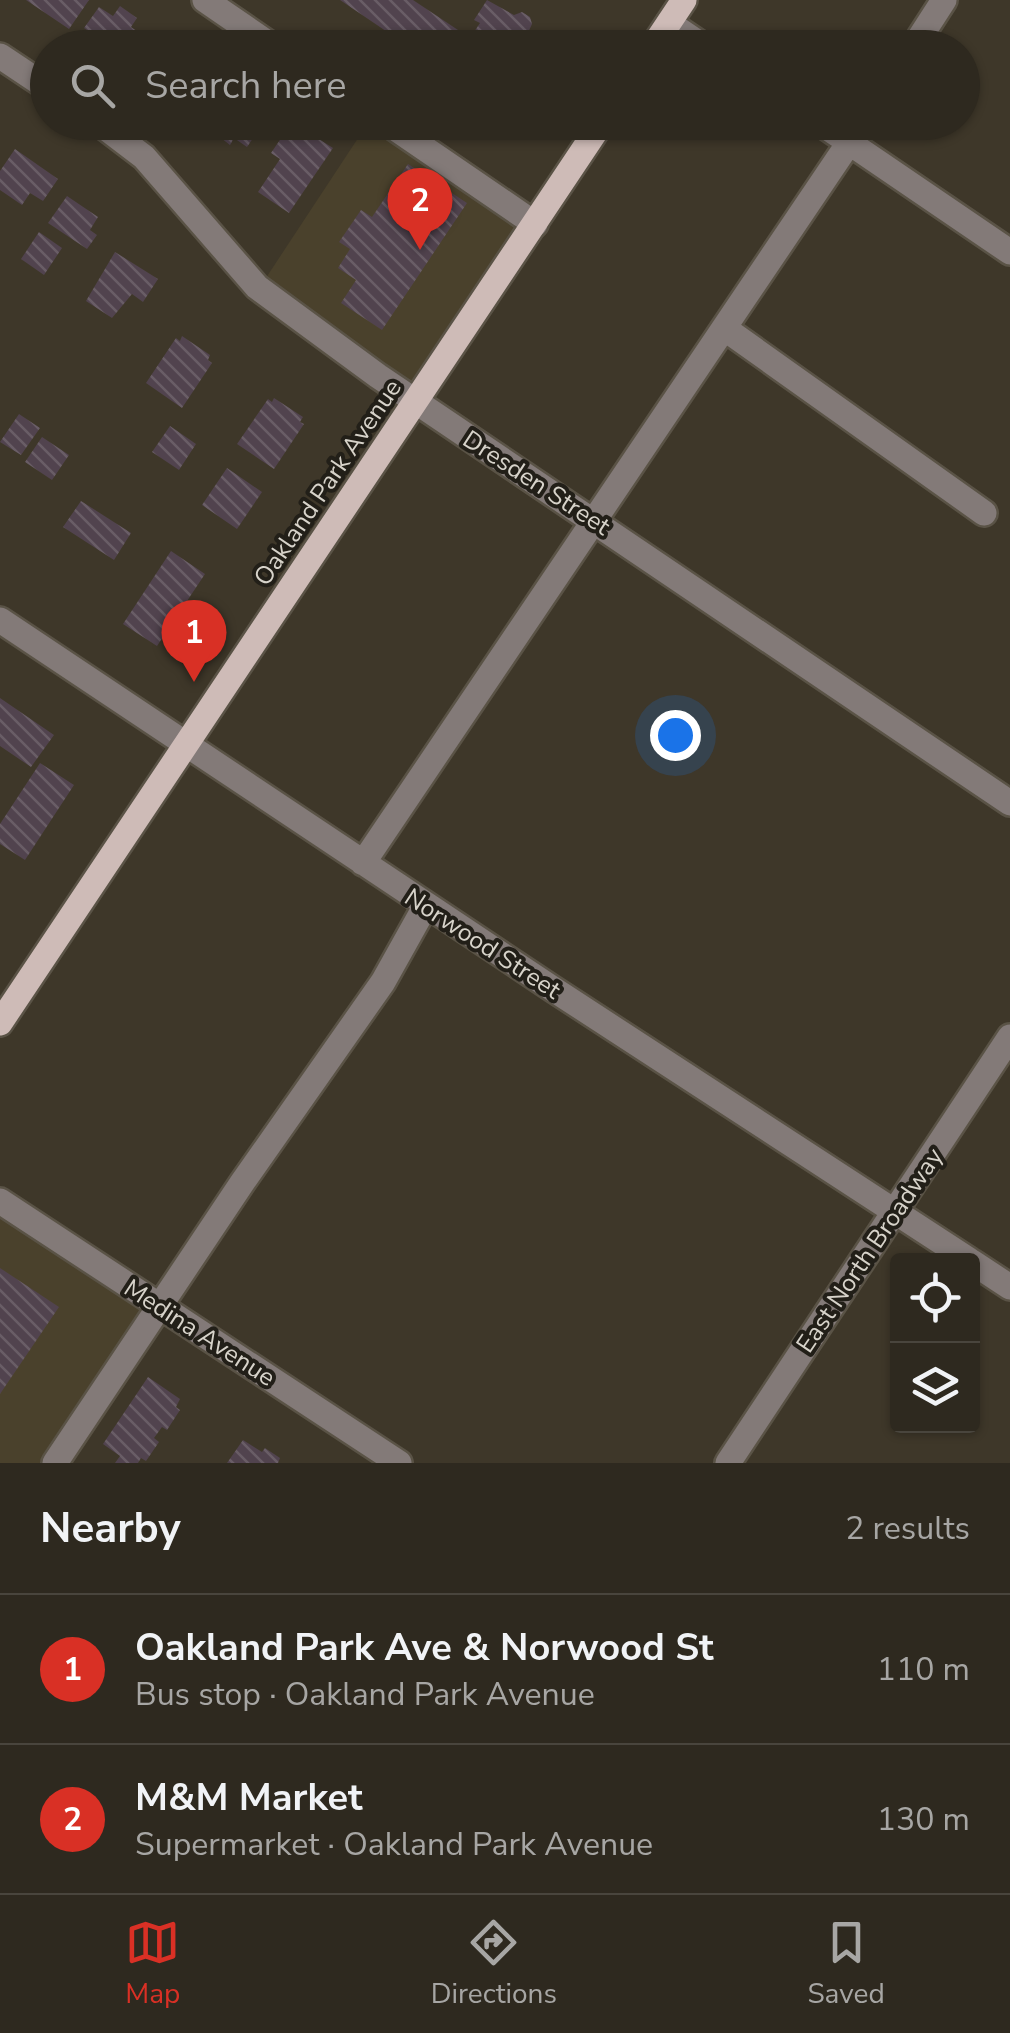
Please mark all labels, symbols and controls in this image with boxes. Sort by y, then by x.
search box [30,30,980,140]
icon: search [65,58,120,113]
text: Search here [145,60,346,111]
pin: 2 [388,168,452,250]
street label: Oakland Park Avenue [246,373,410,592]
street label: Dresden Street [456,422,617,543]
pin: 1 [162,600,226,682]
your location [650,710,701,761]
street label: Norwood Street [398,881,567,1007]
street label: East North Broadway [789,1141,951,1360]
map controls [890,1253,980,1433]
button: locate [890,1253,980,1343]
street label: Medina Avenue [117,1271,282,1394]
button: layers [890,1343,980,1433]
text: Nearby [40,1500,181,1557]
text: 2 results [845,1507,970,1550]
text: Oakland Park Ave & Norwood St [135,1622,714,1673]
text: 1 [63,1648,82,1691]
text: 110 m [877,1648,970,1691]
text: Bus stop · Oakland Park Avenue [135,1673,595,1716]
text: M&M Market [135,1772,363,1823]
text: 2 [63,1798,82,1841]
text: 130 m [877,1798,970,1841]
text: Supermarket · Oakland Park Avenue [135,1823,653,1866]
tab: Map [125,1915,180,2013]
tab: Directions [431,1915,557,2013]
tab: Saved [807,1915,885,2013]

